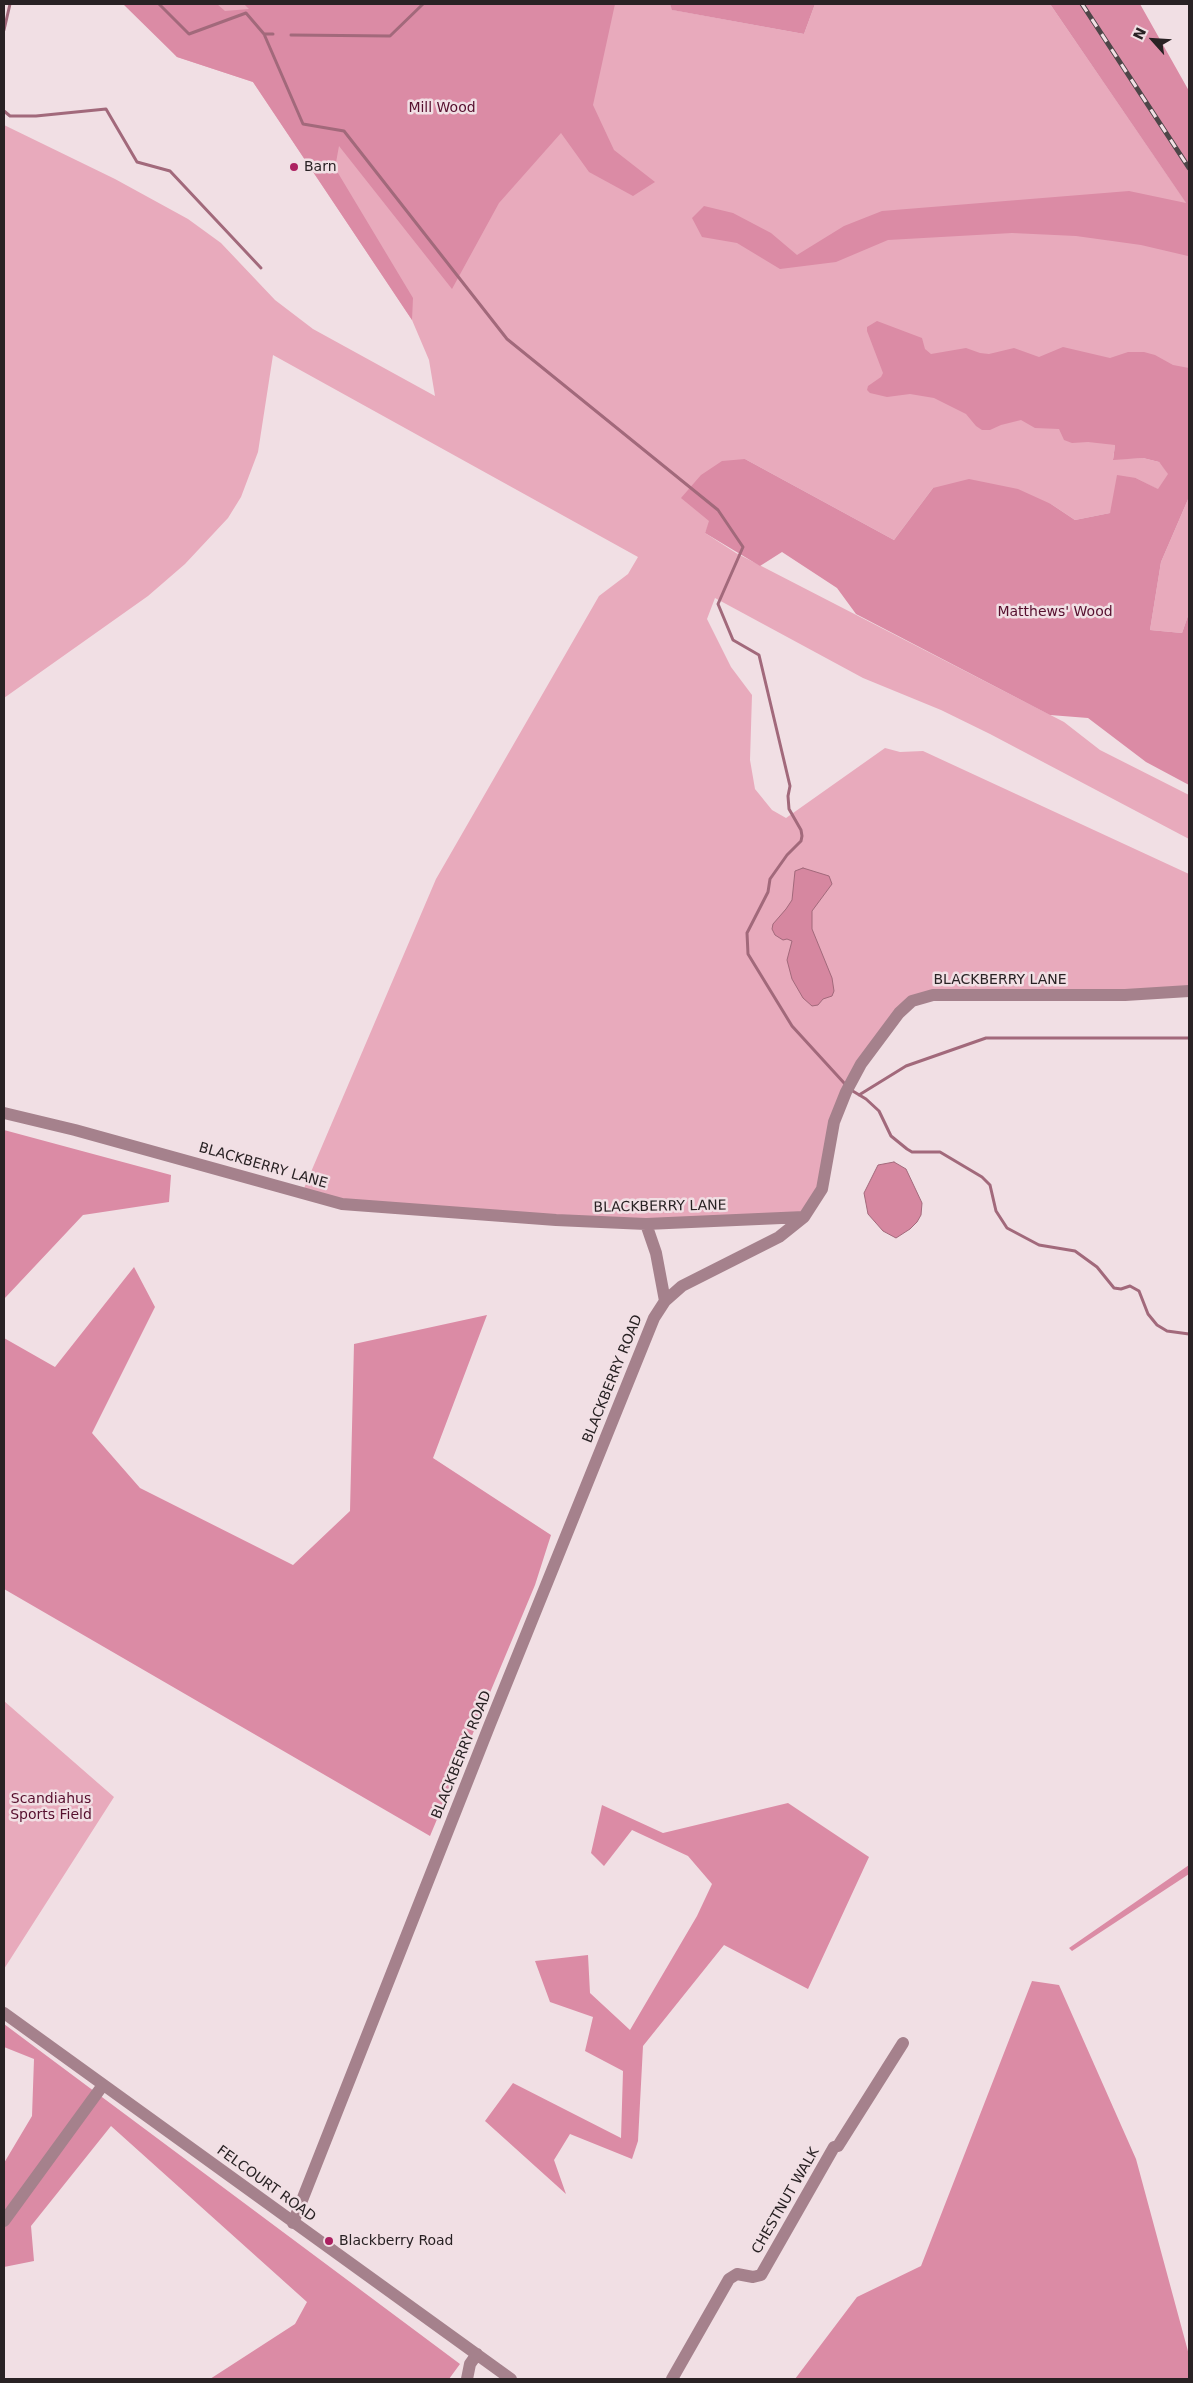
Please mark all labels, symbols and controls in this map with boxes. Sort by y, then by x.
north arrow [1128,15,1178,65]
text: N [1130,25,1149,42]
park label: Mill Wood [408,100,476,116]
place label: Barn [304,159,337,175]
marker: Barn [288,161,300,173]
park label: Matthews' Wood [997,604,1113,620]
street label: BLACKBERRY LANE [933,972,1067,988]
street label: BLACKBERRY LANE [197,1140,329,1192]
street label: BLACKBERRY LANE [593,1197,727,1217]
street label: BLACKBERRY ROAD [580,1312,646,1446]
street label: BLACKBERRY ROAD [429,1688,495,1822]
park label: Scandiahus Sports Field [10,1791,92,1824]
street label: FELCOURT ROAD [213,2142,319,2226]
street label: CHESTNUT WALK [749,2145,823,2257]
place label: Blackberry Road [339,2233,454,2249]
marker: Blackberry Road [323,2235,335,2247]

